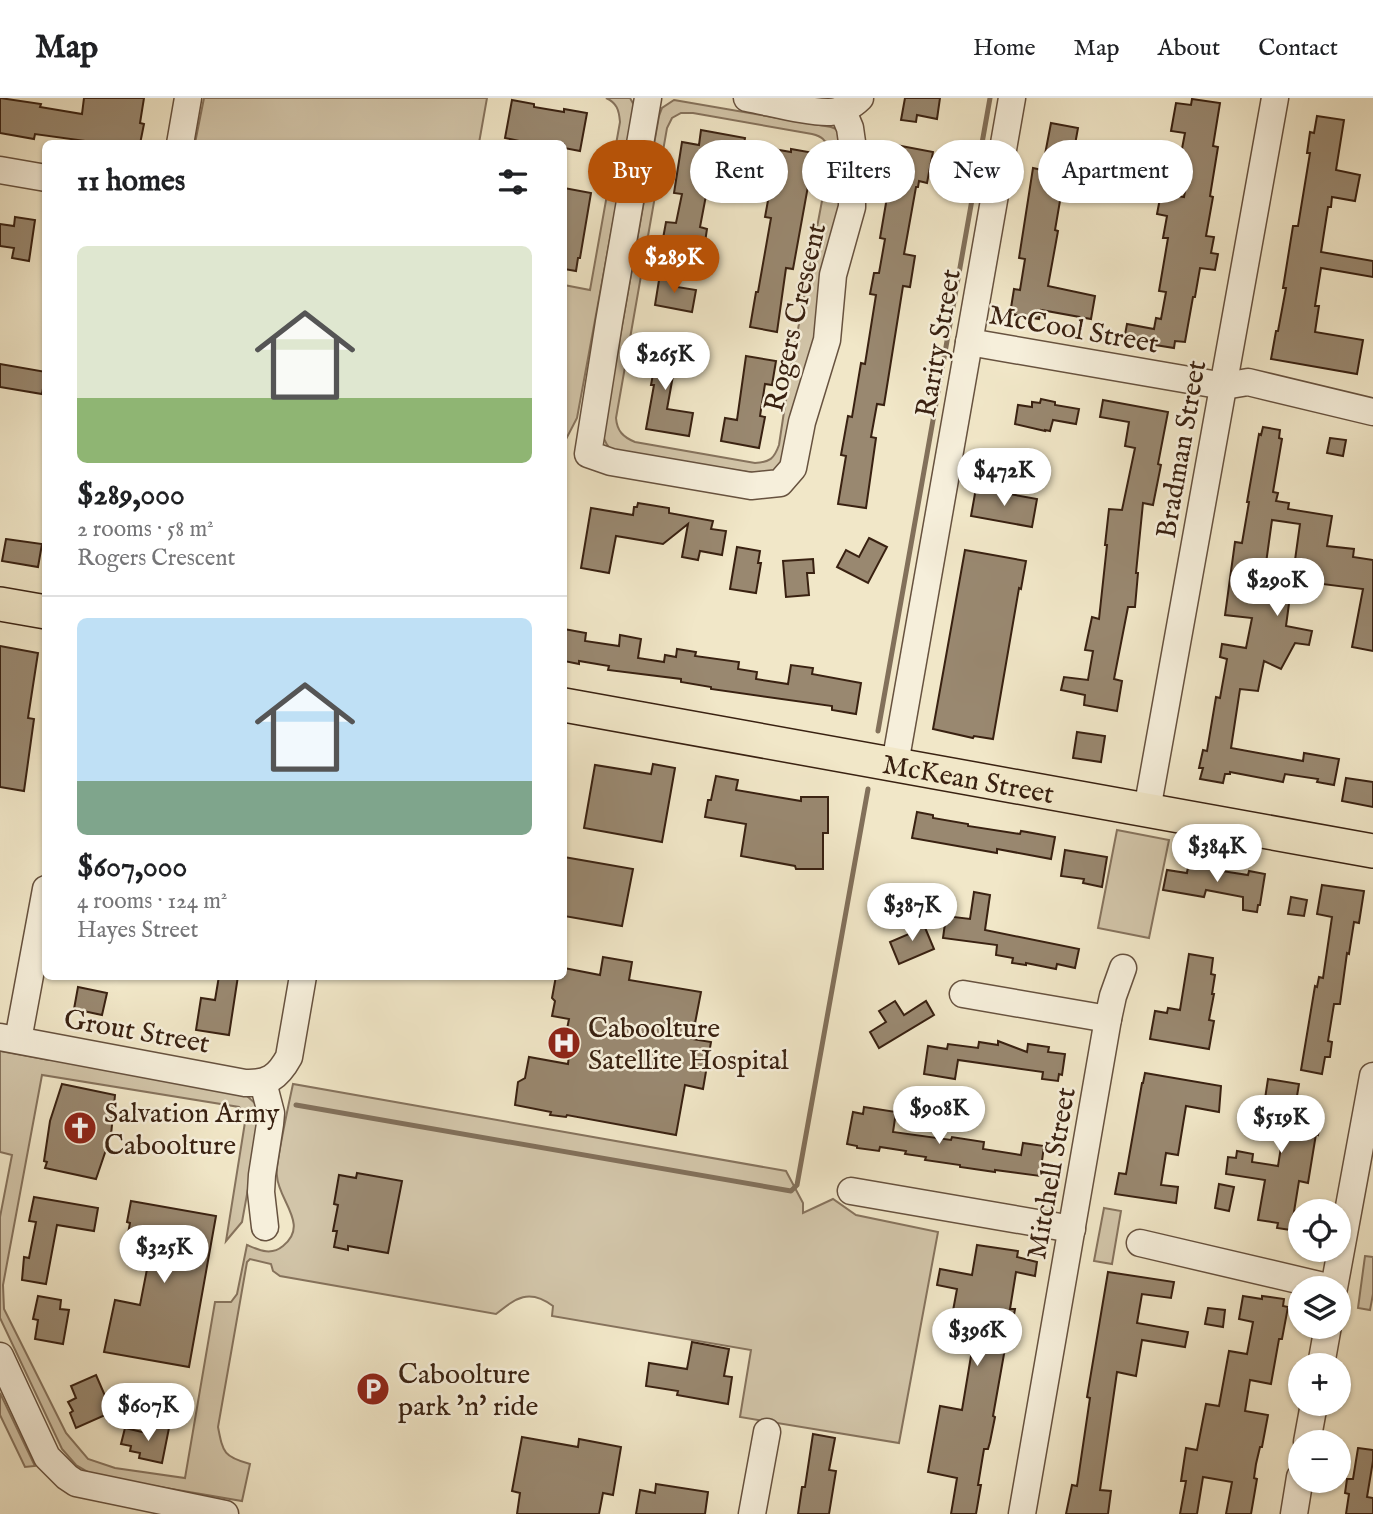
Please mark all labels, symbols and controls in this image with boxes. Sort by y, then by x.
text: Map [35,27,98,69]
text: Home [973,33,1036,64]
text: Map [1074,33,1120,64]
text: About [1158,33,1220,64]
text: Contact [1258,33,1338,64]
chip: Buy [588,140,676,203]
chip: Rent [690,140,788,203]
chip: Filters [802,140,915,203]
chip: New [929,140,1024,203]
chip: Apartment [1038,140,1193,203]
text: 11 homes [77,163,185,201]
icon: filters [494,163,532,201]
street label: Rogers Crescent [758,219,835,415]
pin: $289K [625,236,723,295]
text: $289K [644,243,704,272]
street label: Rarity Street [909,266,970,420]
icon: home [242,292,368,418]
street label: McCool Street [986,298,1161,363]
pin: $265K [616,332,714,392]
text: $265K [636,340,694,369]
street label: Bradman Street [1150,357,1215,541]
pin: $472K [955,448,1053,508]
text: $472K [973,456,1035,485]
text: $289,000 [77,477,185,515]
text: 2 rooms · 58 m² [77,515,214,544]
text: Rogers Crescent [77,544,235,573]
pin: $290K [1228,559,1326,618]
text: $290K [1246,566,1308,595]
icon: home [242,664,368,790]
street label: McKean Street [879,748,1057,813]
pin: $384K [1168,824,1266,884]
text: $384K [1188,832,1246,861]
text: $607,000 [77,849,187,887]
pin: $387K [863,884,961,943]
text: 4 rooms · 124 m² [77,887,227,916]
text: $387K [883,891,941,920]
text: Hayes Street [77,916,198,945]
street label: Grout Street [61,1002,213,1063]
place label: Caboolture Satellite Hospital [588,1012,789,1079]
hospital icon: Caboolture Satellite Hospital [545,1024,583,1062]
street label: Mitchell Street [1020,1084,1085,1262]
pin: $908K [890,1086,988,1146]
text: $908K [909,1094,969,1123]
pin: $519K [1232,1096,1330,1155]
place label: Salvation Army Caboolture [104,1097,280,1164]
text: $519K [1253,1103,1309,1132]
church icon: Salvation Army Caboolture [61,1109,99,1147]
map controls [1288,1199,1351,1493]
button: locate [1288,1199,1351,1262]
pin: $325K [115,1226,213,1285]
text: $325K [135,1233,193,1262]
button: layers [1288,1276,1351,1339]
pin: $396K [928,1308,1026,1368]
text: $396K [948,1316,1006,1345]
button: + [1288,1353,1351,1416]
place label: Caboolture park 'n' ride [398,1358,538,1425]
parking icon: Caboolture park 'n' ride [354,1370,392,1408]
pin: $607K [99,1384,197,1443]
text: $607K [117,1391,179,1420]
button: − [1288,1430,1351,1493]

